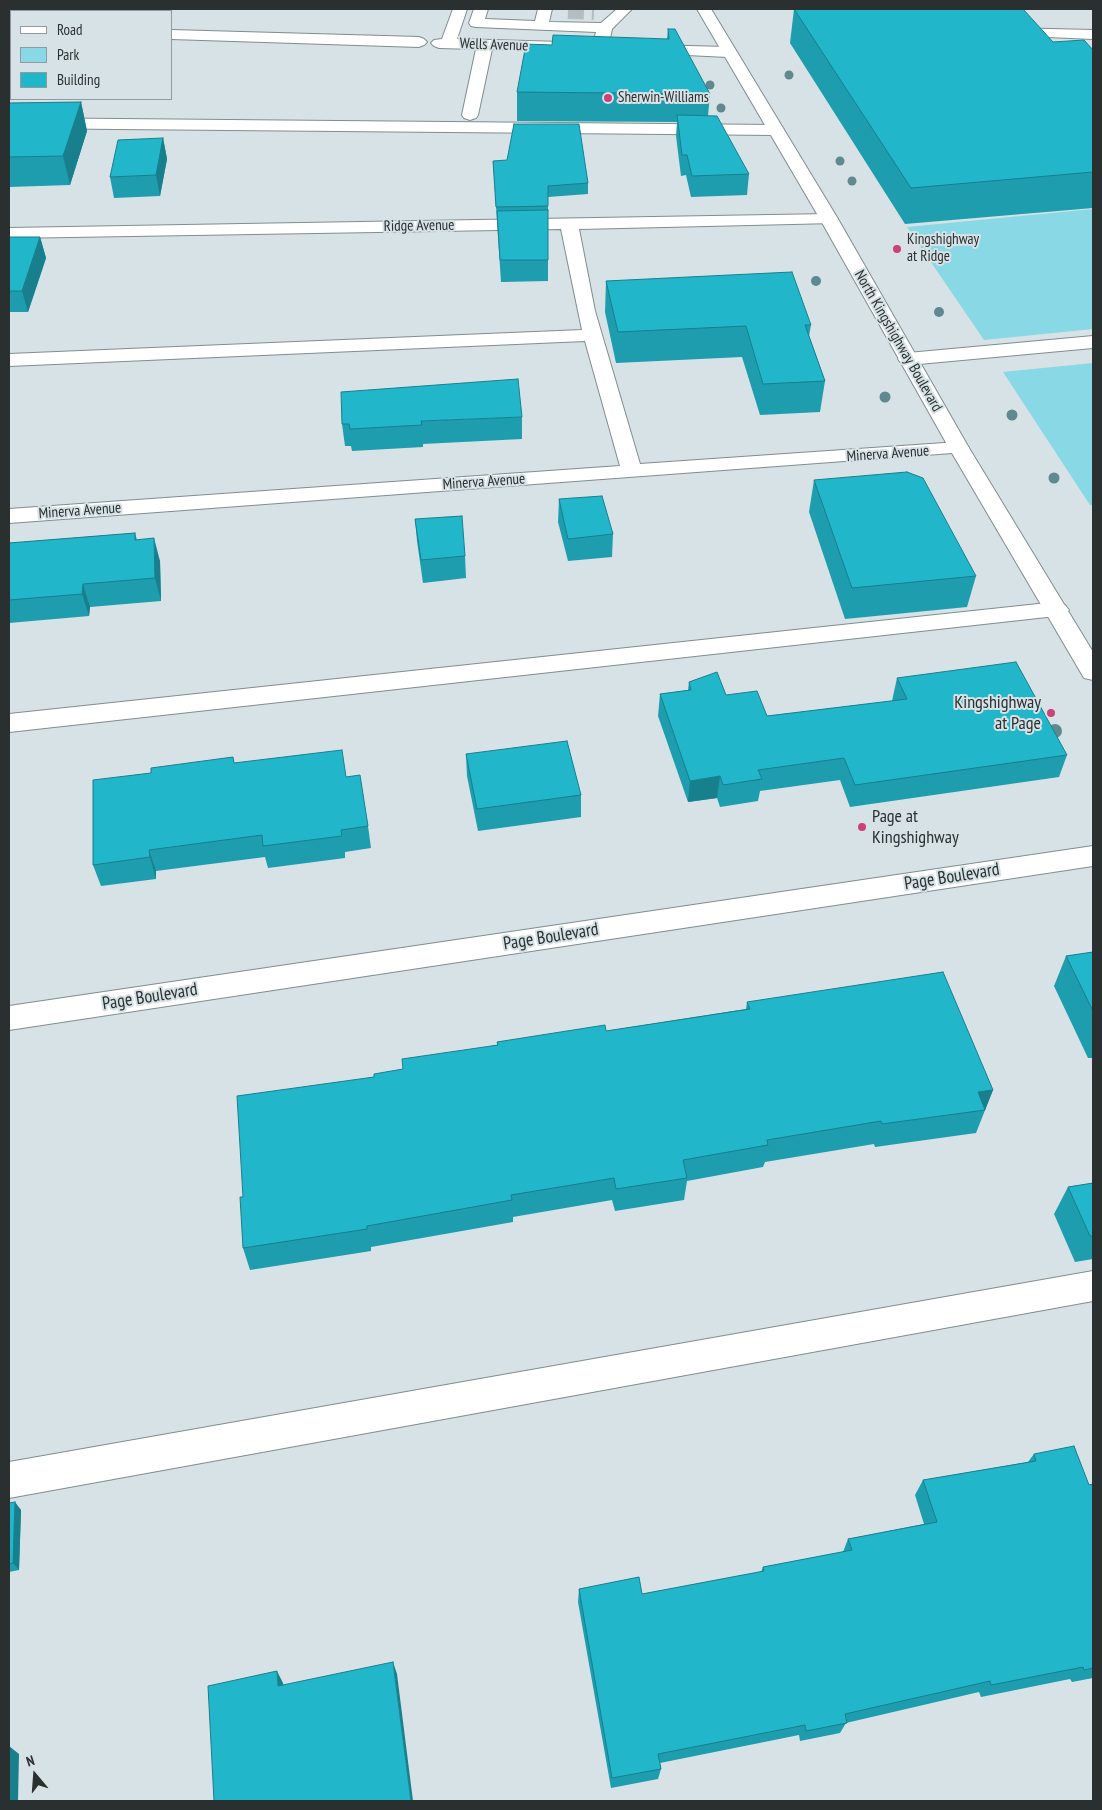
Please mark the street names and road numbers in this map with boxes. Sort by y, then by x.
street label: Wells Avenue [459,35,529,55]
street label: Ridge Avenue [383,216,455,236]
street label: North Kingshighway Boulevard [850,267,946,415]
street label: Minerva Avenue [846,442,930,466]
street label: Minerva Avenue [442,470,526,494]
street label: Minerva Avenue [38,499,122,523]
street label: Page Boulevard [903,859,1001,895]
street label: Page Boulevard [502,919,600,955]
street label: Page Boulevard [101,979,199,1015]

